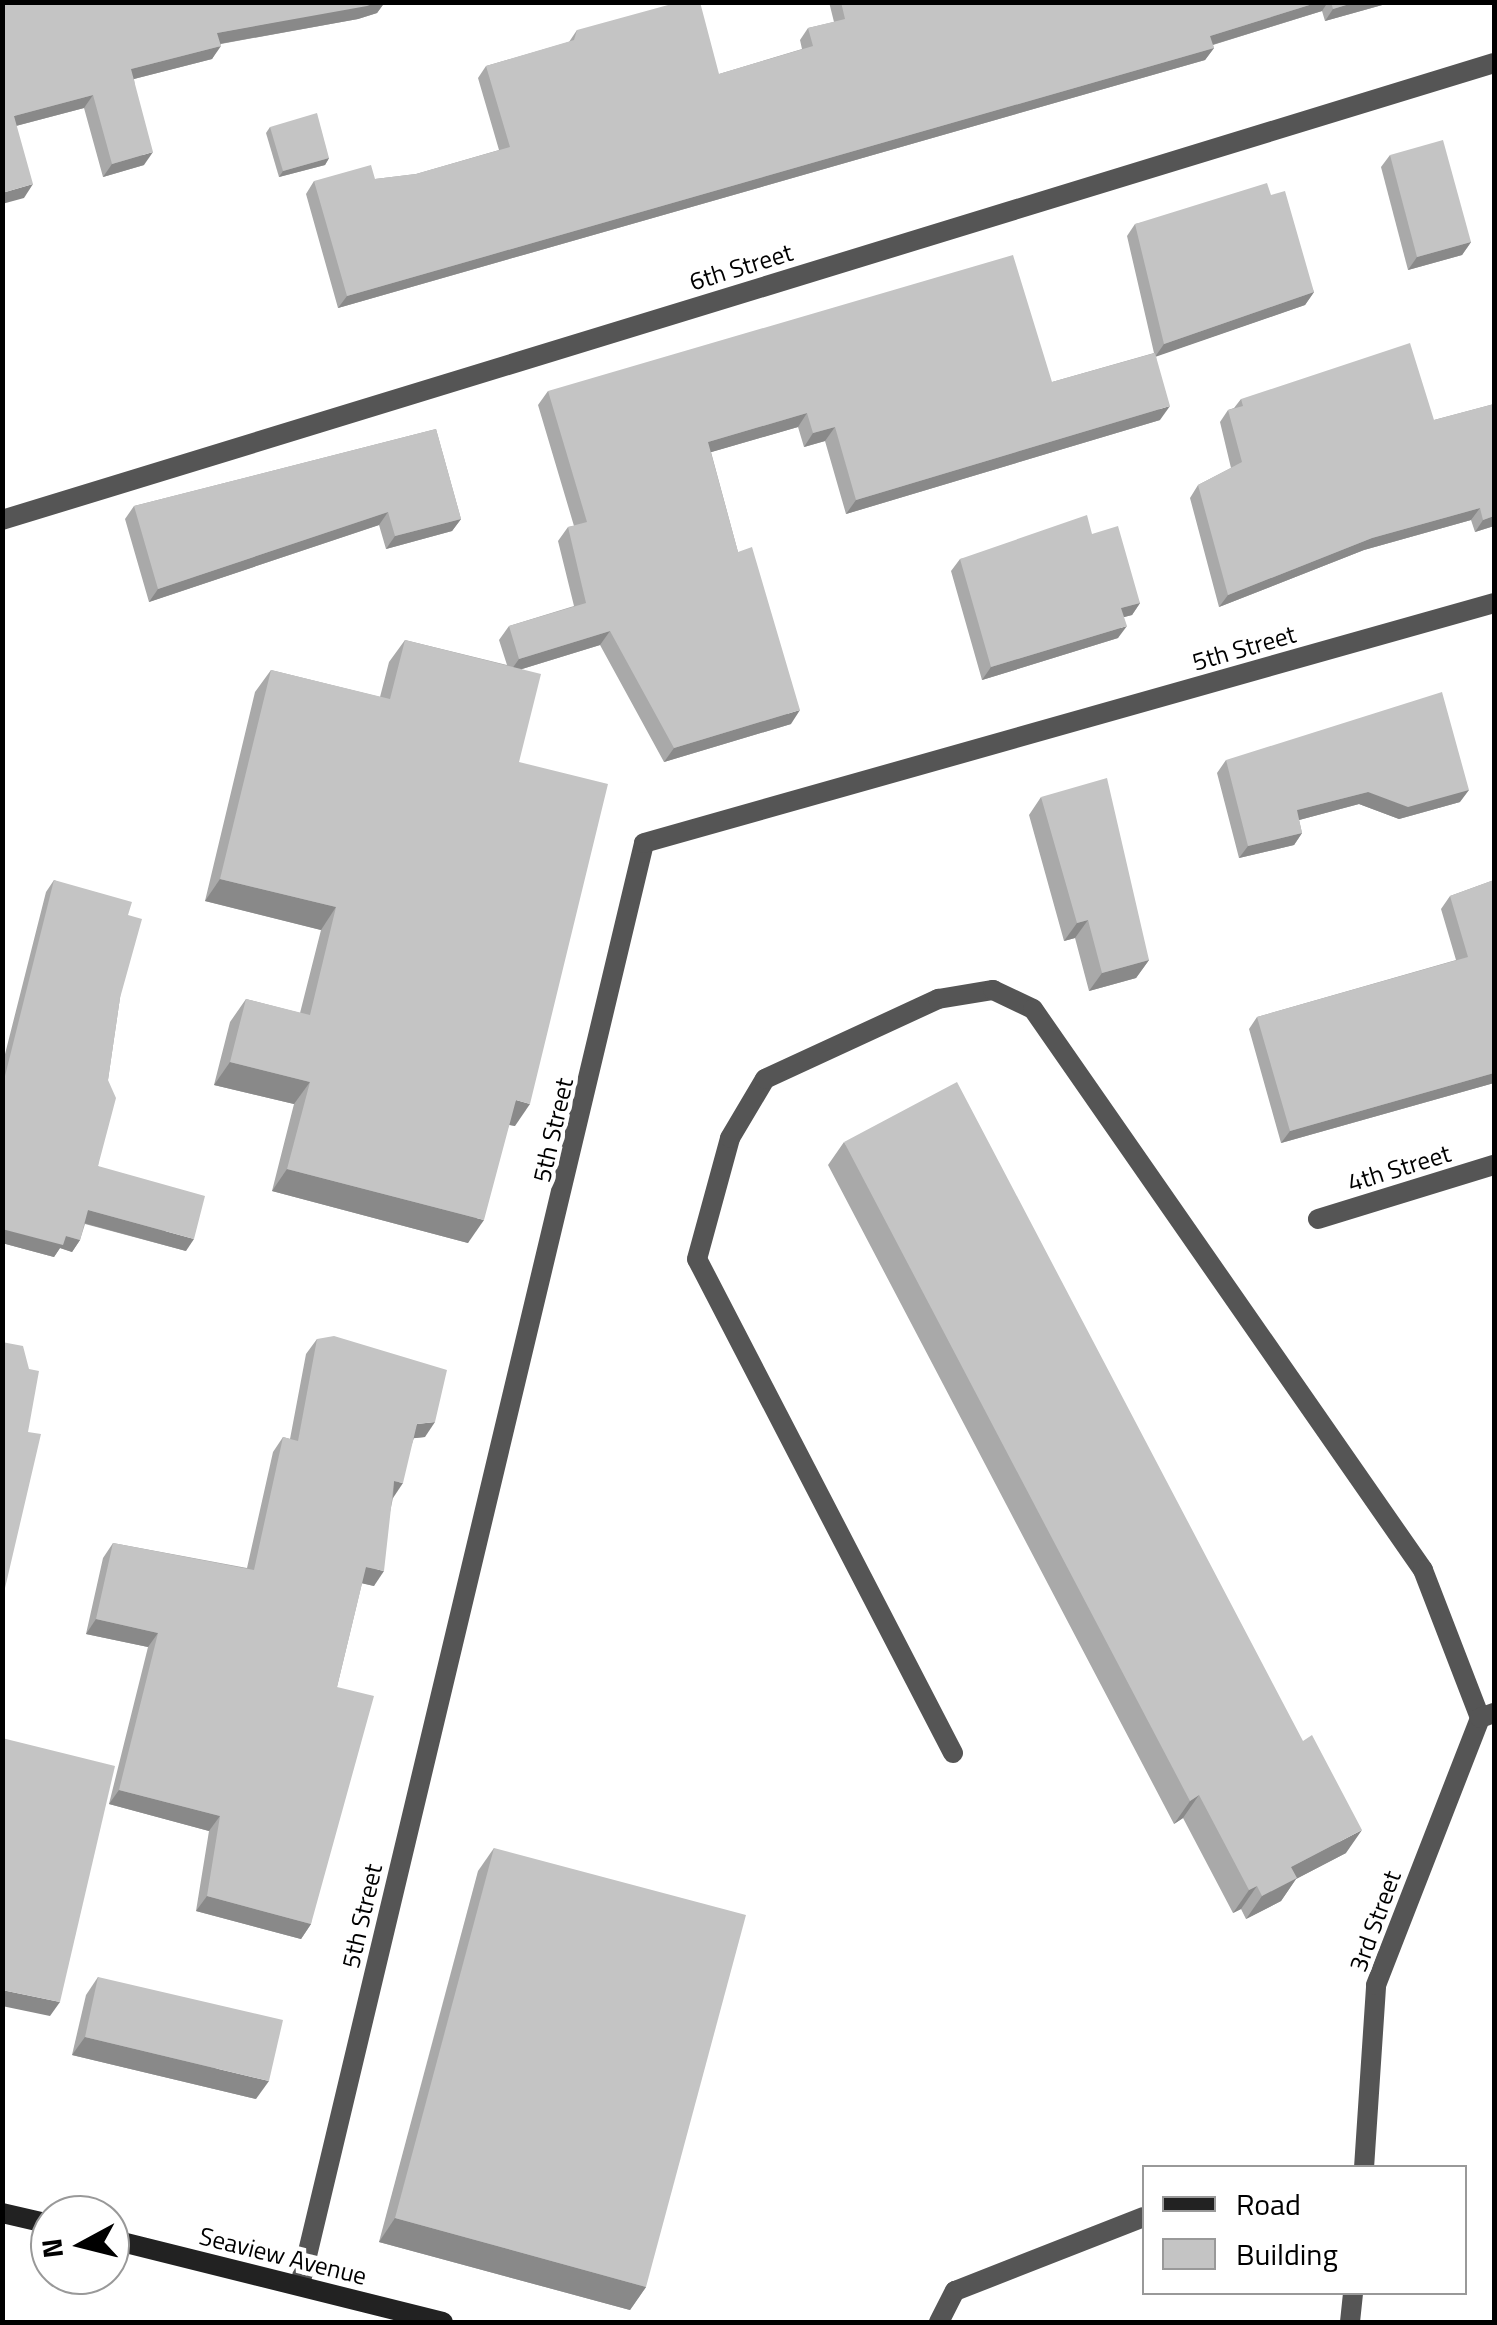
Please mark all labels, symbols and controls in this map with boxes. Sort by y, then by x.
street label: 6th Street [686,237,796,297]
street label: 5th Street [1189,619,1299,677]
street label: 5th Street [526,1075,580,1185]
street label: 4th Street [1344,1138,1454,1198]
street label: 5th Street [335,1861,389,1971]
street label: 3rd Street [1343,1866,1407,1976]
legend [1142,2165,1467,2295]
text: Road [1236,2181,1301,2227]
north arrow [30,2195,130,2295]
street label: Seaview Avenue [196,2221,370,2291]
text: Building [1236,2231,1338,2277]
text: N [29,2236,74,2261]

